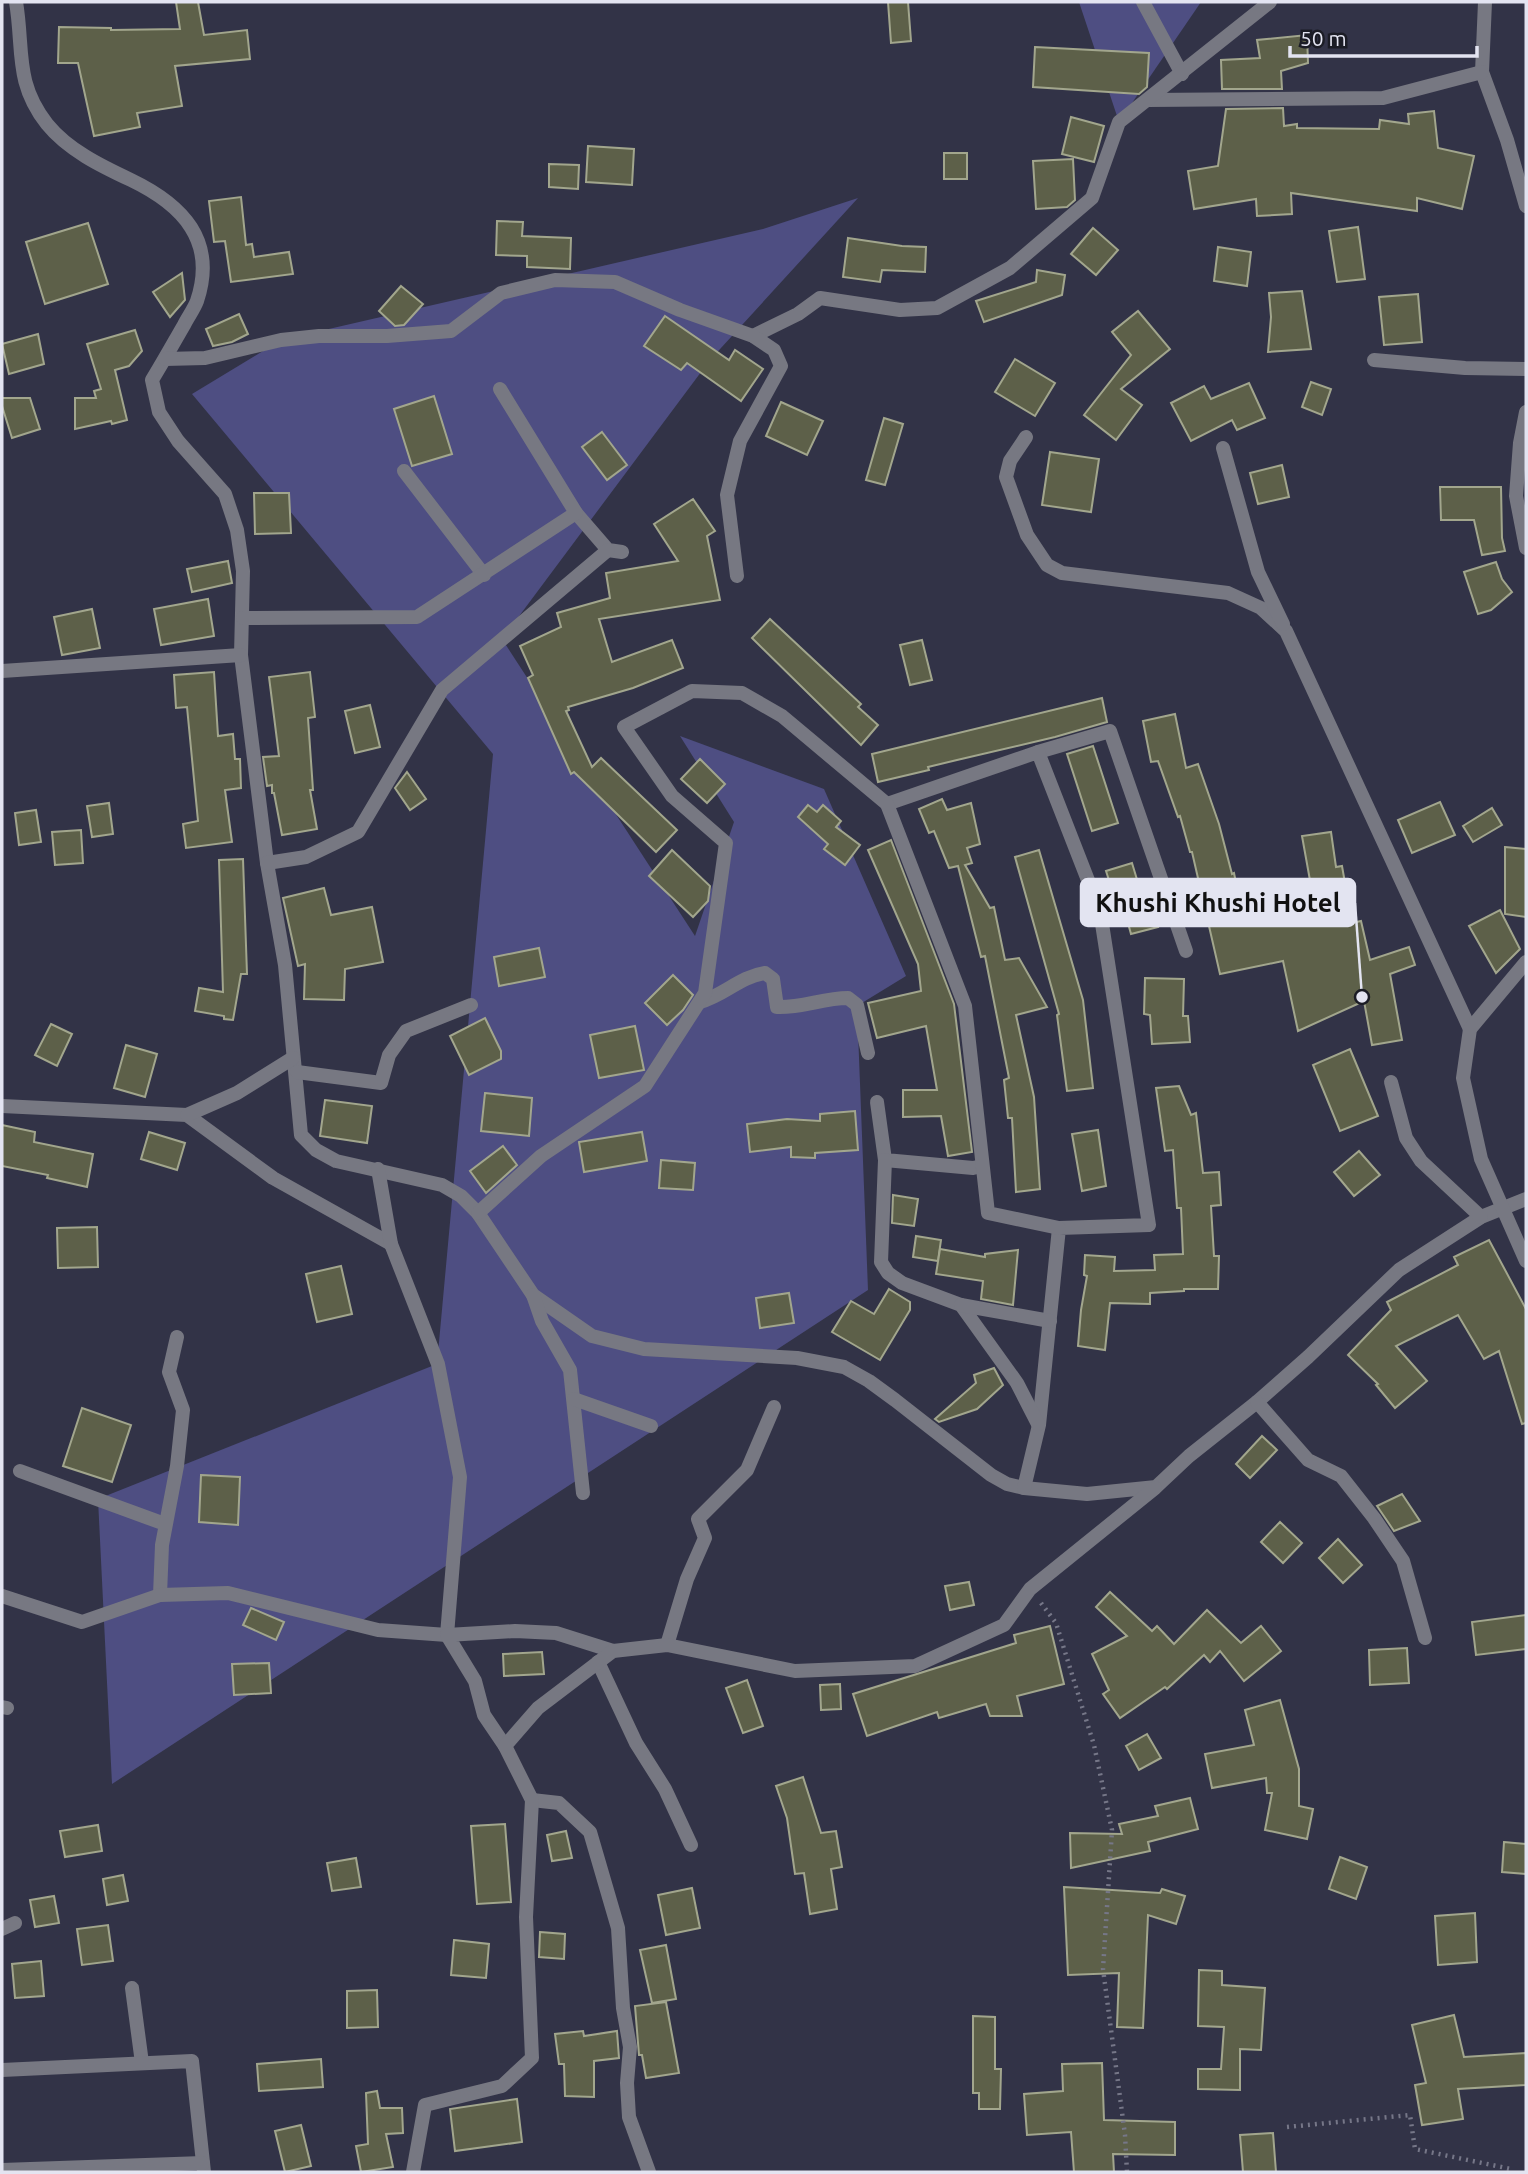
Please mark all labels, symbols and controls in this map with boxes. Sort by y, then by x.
scale bar [1290,14,1477,58]
text: 50 m [1300,26,1347,50]
callout: Khushi Khushi Hotel [1081,879,1355,926]
text: Khushi Khushi Hotel [1095,888,1341,917]

